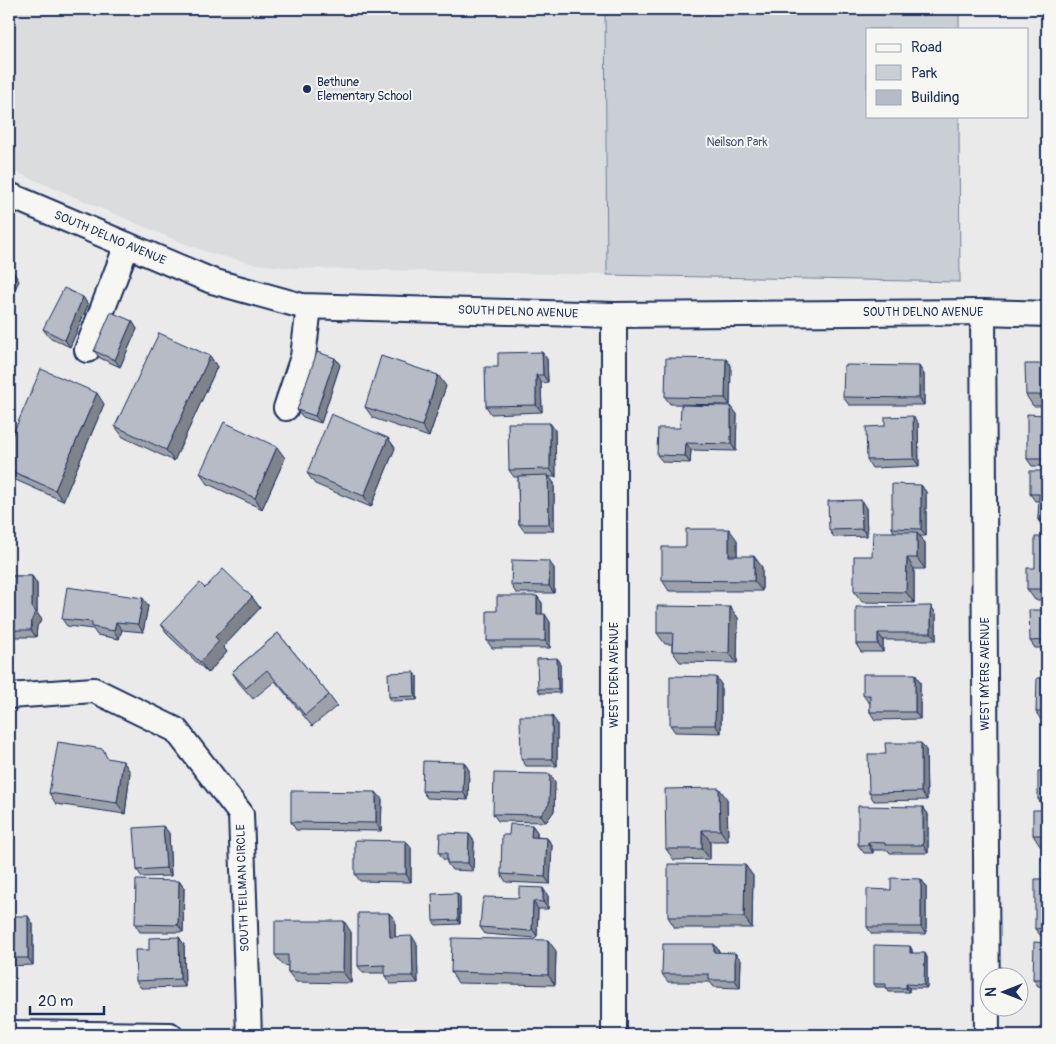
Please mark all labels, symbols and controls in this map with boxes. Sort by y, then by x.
legend [866,28,1028,118]
text: Road [911,38,942,57]
text: Park [911,64,938,83]
place label: Bethune Elementary School [317,75,412,104]
marker: Bethune Elementary School [301,83,313,95]
text: Building [911,88,959,107]
park label: Neilson Park [706,135,768,150]
street label: SOUTH DELNO AVENUE [52,208,168,268]
street label: SOUTH DELNO AVENUE [458,302,578,322]
street label: SOUTH DELNO AVENUE [863,305,983,320]
street label: WEST MYERS AVENUE [978,617,993,731]
street label: WEST EDEN AVENUE [607,622,622,728]
street label: SOUTH TEILMAN CIRCLE [233,824,253,952]
north arrow [978,966,1028,1016]
scale bar [30,984,104,1016]
text: N [983,987,1000,997]
text: 20 m [38,992,73,1011]

